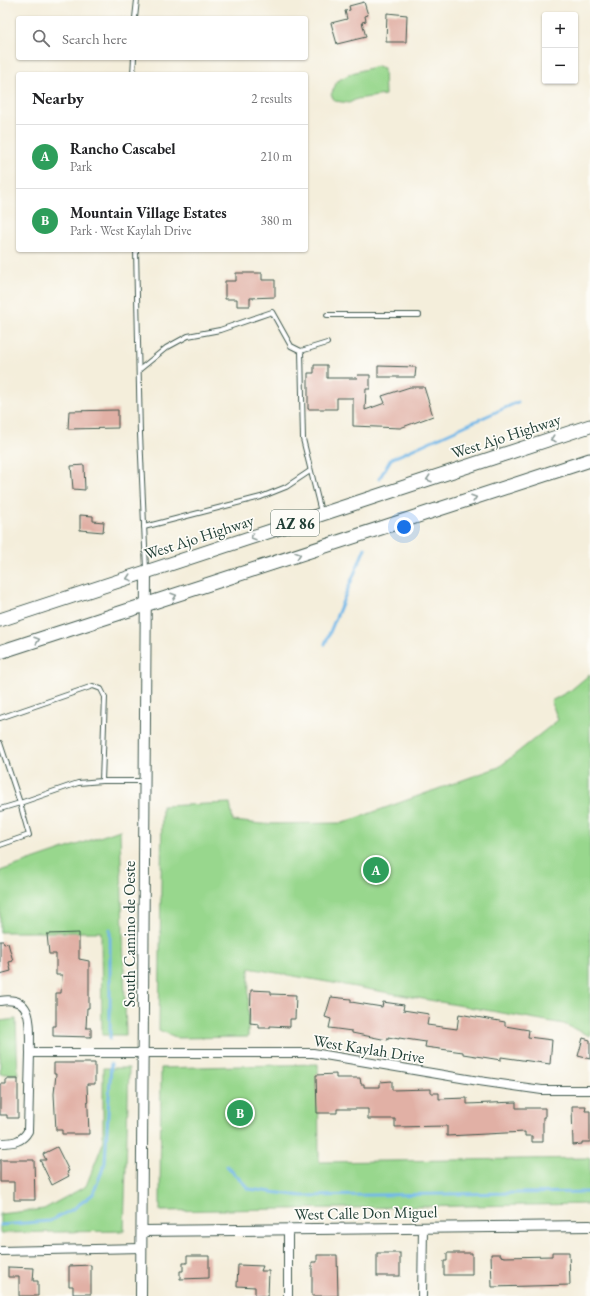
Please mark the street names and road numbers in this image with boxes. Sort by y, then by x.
street label: West Ajo Highway [448,408,564,464]
street label: West Ajo Highway [141,509,257,565]
road number: AZ 86 [271,510,319,536]
street label: South Camino de Oeste [119,861,140,1007]
street label: West Kaylah Drive [312,1030,426,1068]
street label: West Calle Don Miguel [294,1201,438,1225]

